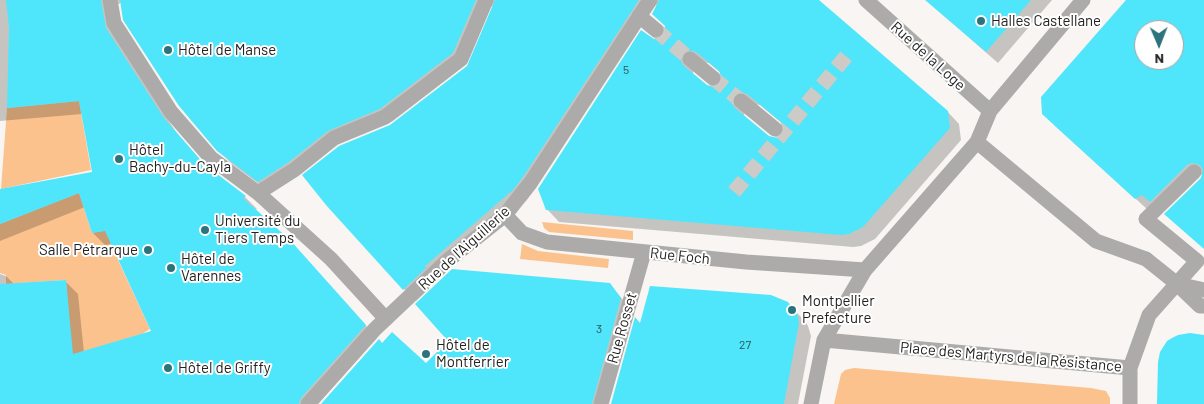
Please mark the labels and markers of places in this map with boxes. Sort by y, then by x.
place label: Halles Castellane [991,12,1101,30]
marker: Halles Castellane [975,15,987,27]
place label: Hôtel de Manse [178,41,276,59]
marker: Hôtel de Manse [162,44,174,56]
place label: Hôtel Bachy-du-Cayla [129,141,231,176]
marker: Hôtel Bachy-du-Cayla [113,153,125,165]
place label: Université du Tiers Temps [215,212,300,247]
marker: Université du Tiers Temps [199,224,211,236]
place label: Salle Pétrarque [39,241,138,259]
marker: Salle Pétrarque [142,244,154,256]
place label: Hôtel de Varennes [181,250,241,285]
marker: Hôtel de Varennes [165,262,177,274]
place label: Montpellier Prefecture [802,292,875,327]
marker: Montpellier Prefecture [786,304,798,316]
place label: Hôtel de Montferrier [436,336,509,371]
marker: Hôtel de Montferrier [420,348,432,360]
place label: Hôtel de Griffy [178,359,271,377]
marker: Hôtel de Griffy [162,362,174,374]

